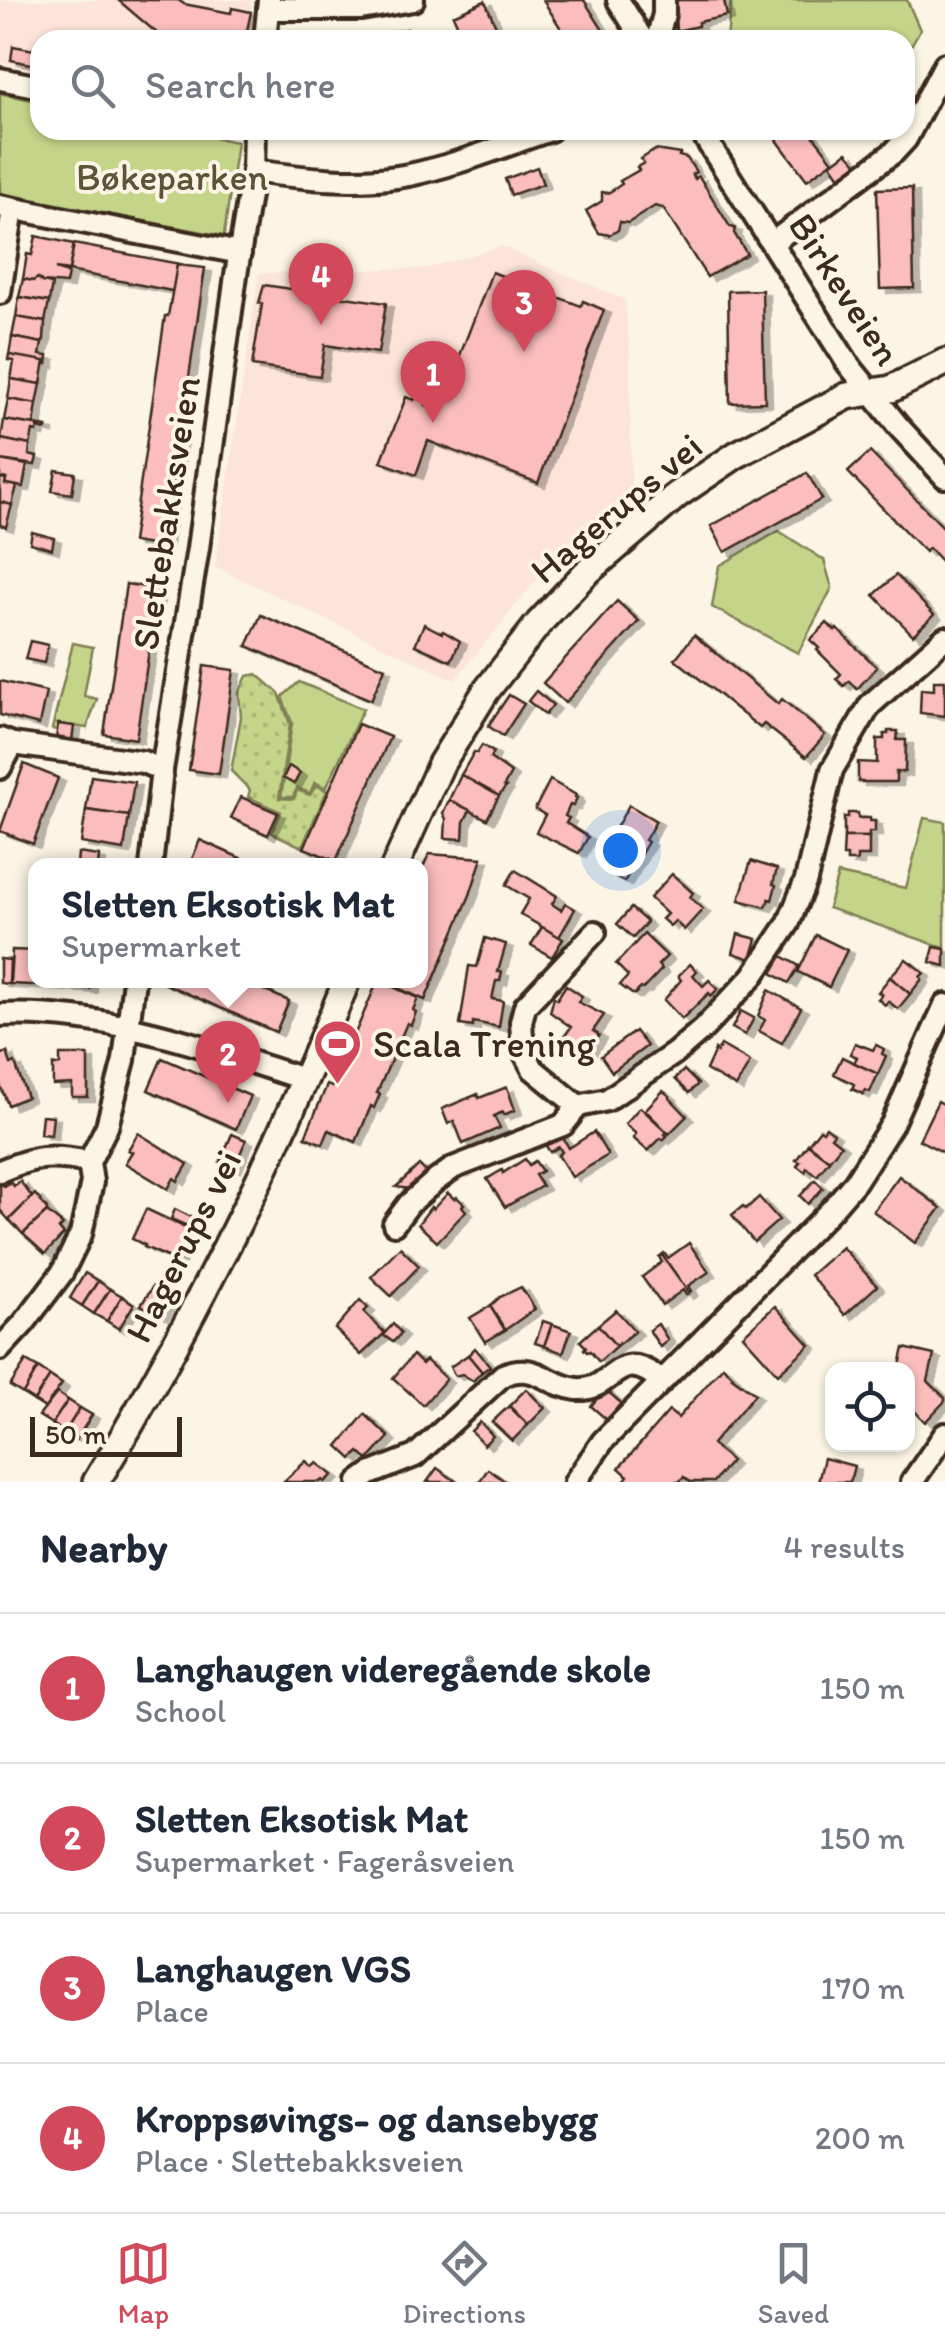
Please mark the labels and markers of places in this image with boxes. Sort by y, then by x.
pin: 4 [288,242,354,325]
pin: 3 [492,270,556,352]
pin: 1 [400,340,466,423]
sports icon: Scala Trening [312,1018,364,1086]
pin: 2 [196,1020,260,1103]
place label: Scala Trening [373,1021,596,1067]

